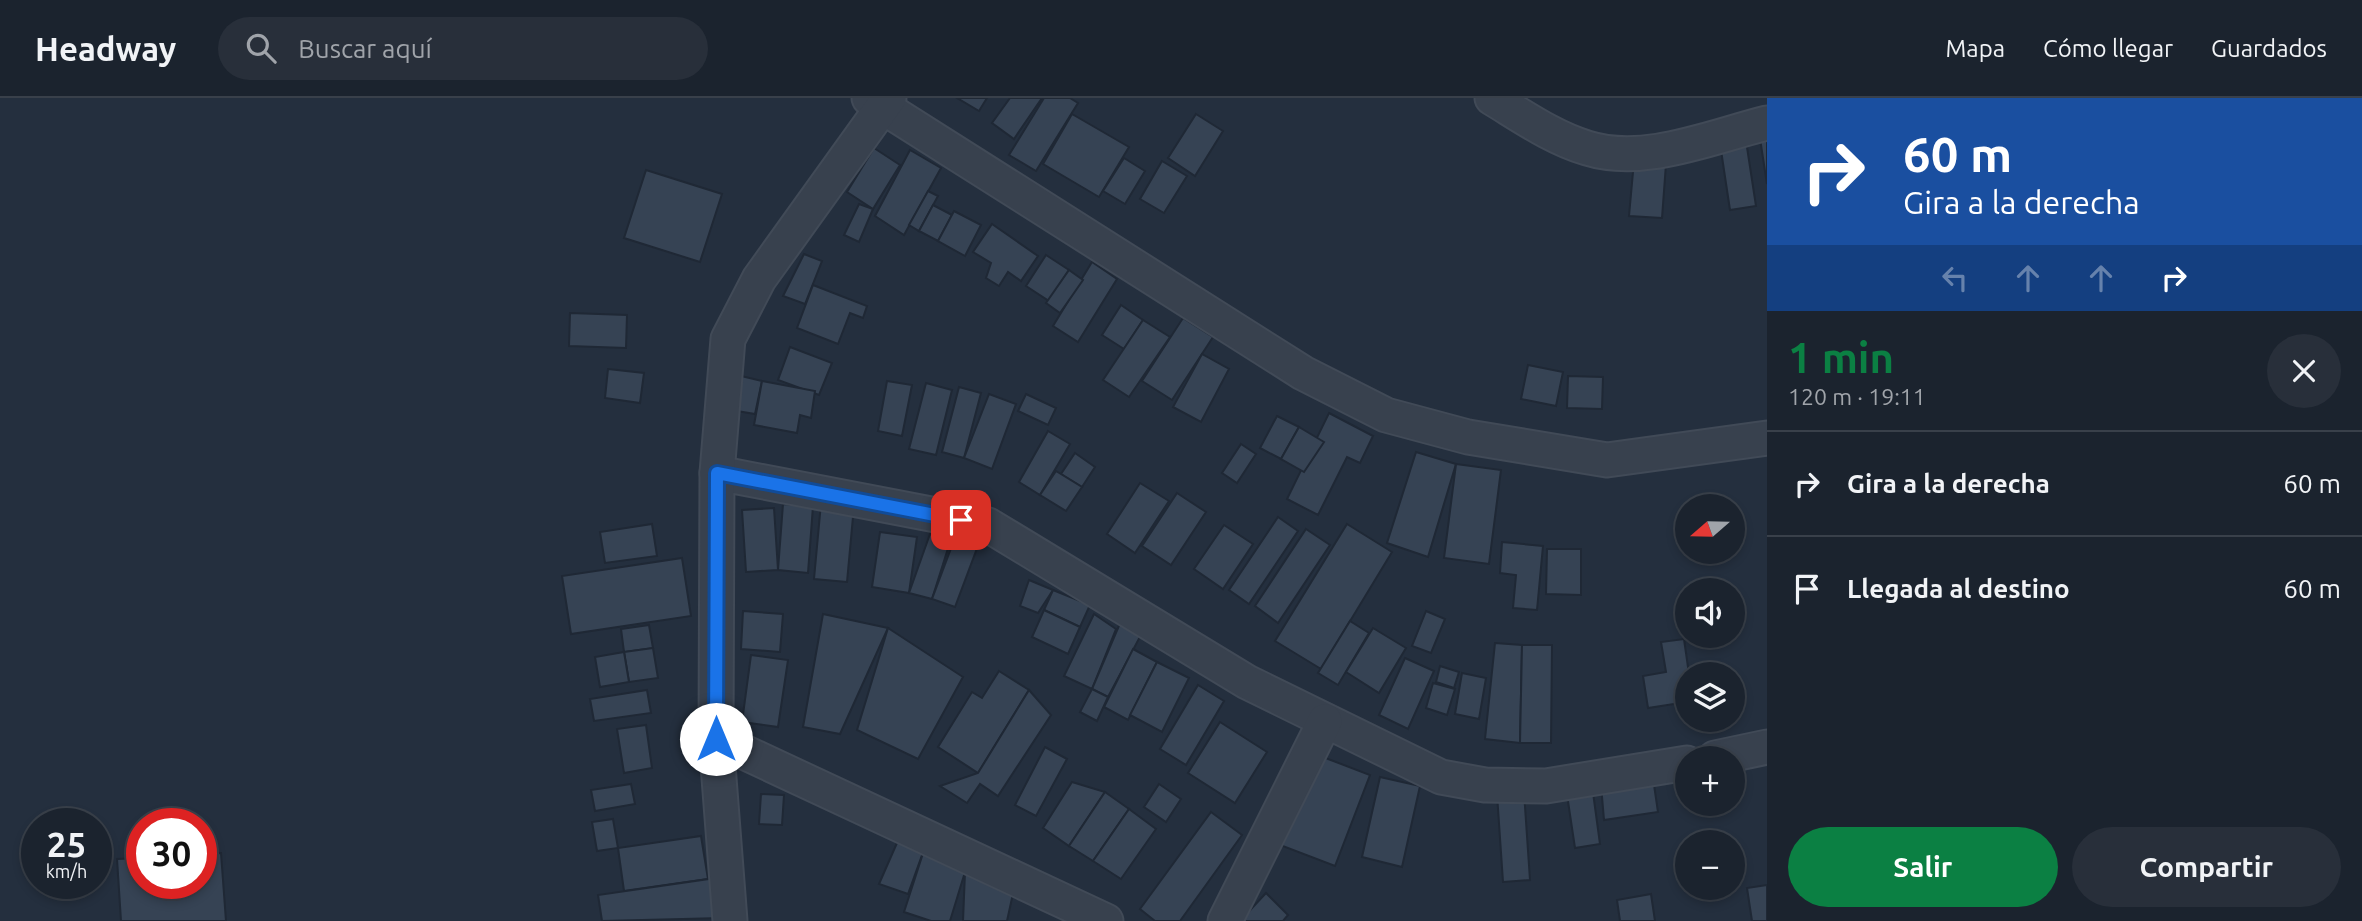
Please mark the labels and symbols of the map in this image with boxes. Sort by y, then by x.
pin [931,490,991,550]
north arrow [1675,494,1745,564]
position arrow [679,702,753,776]
speed limit sign: 30 [126,808,217,899]

